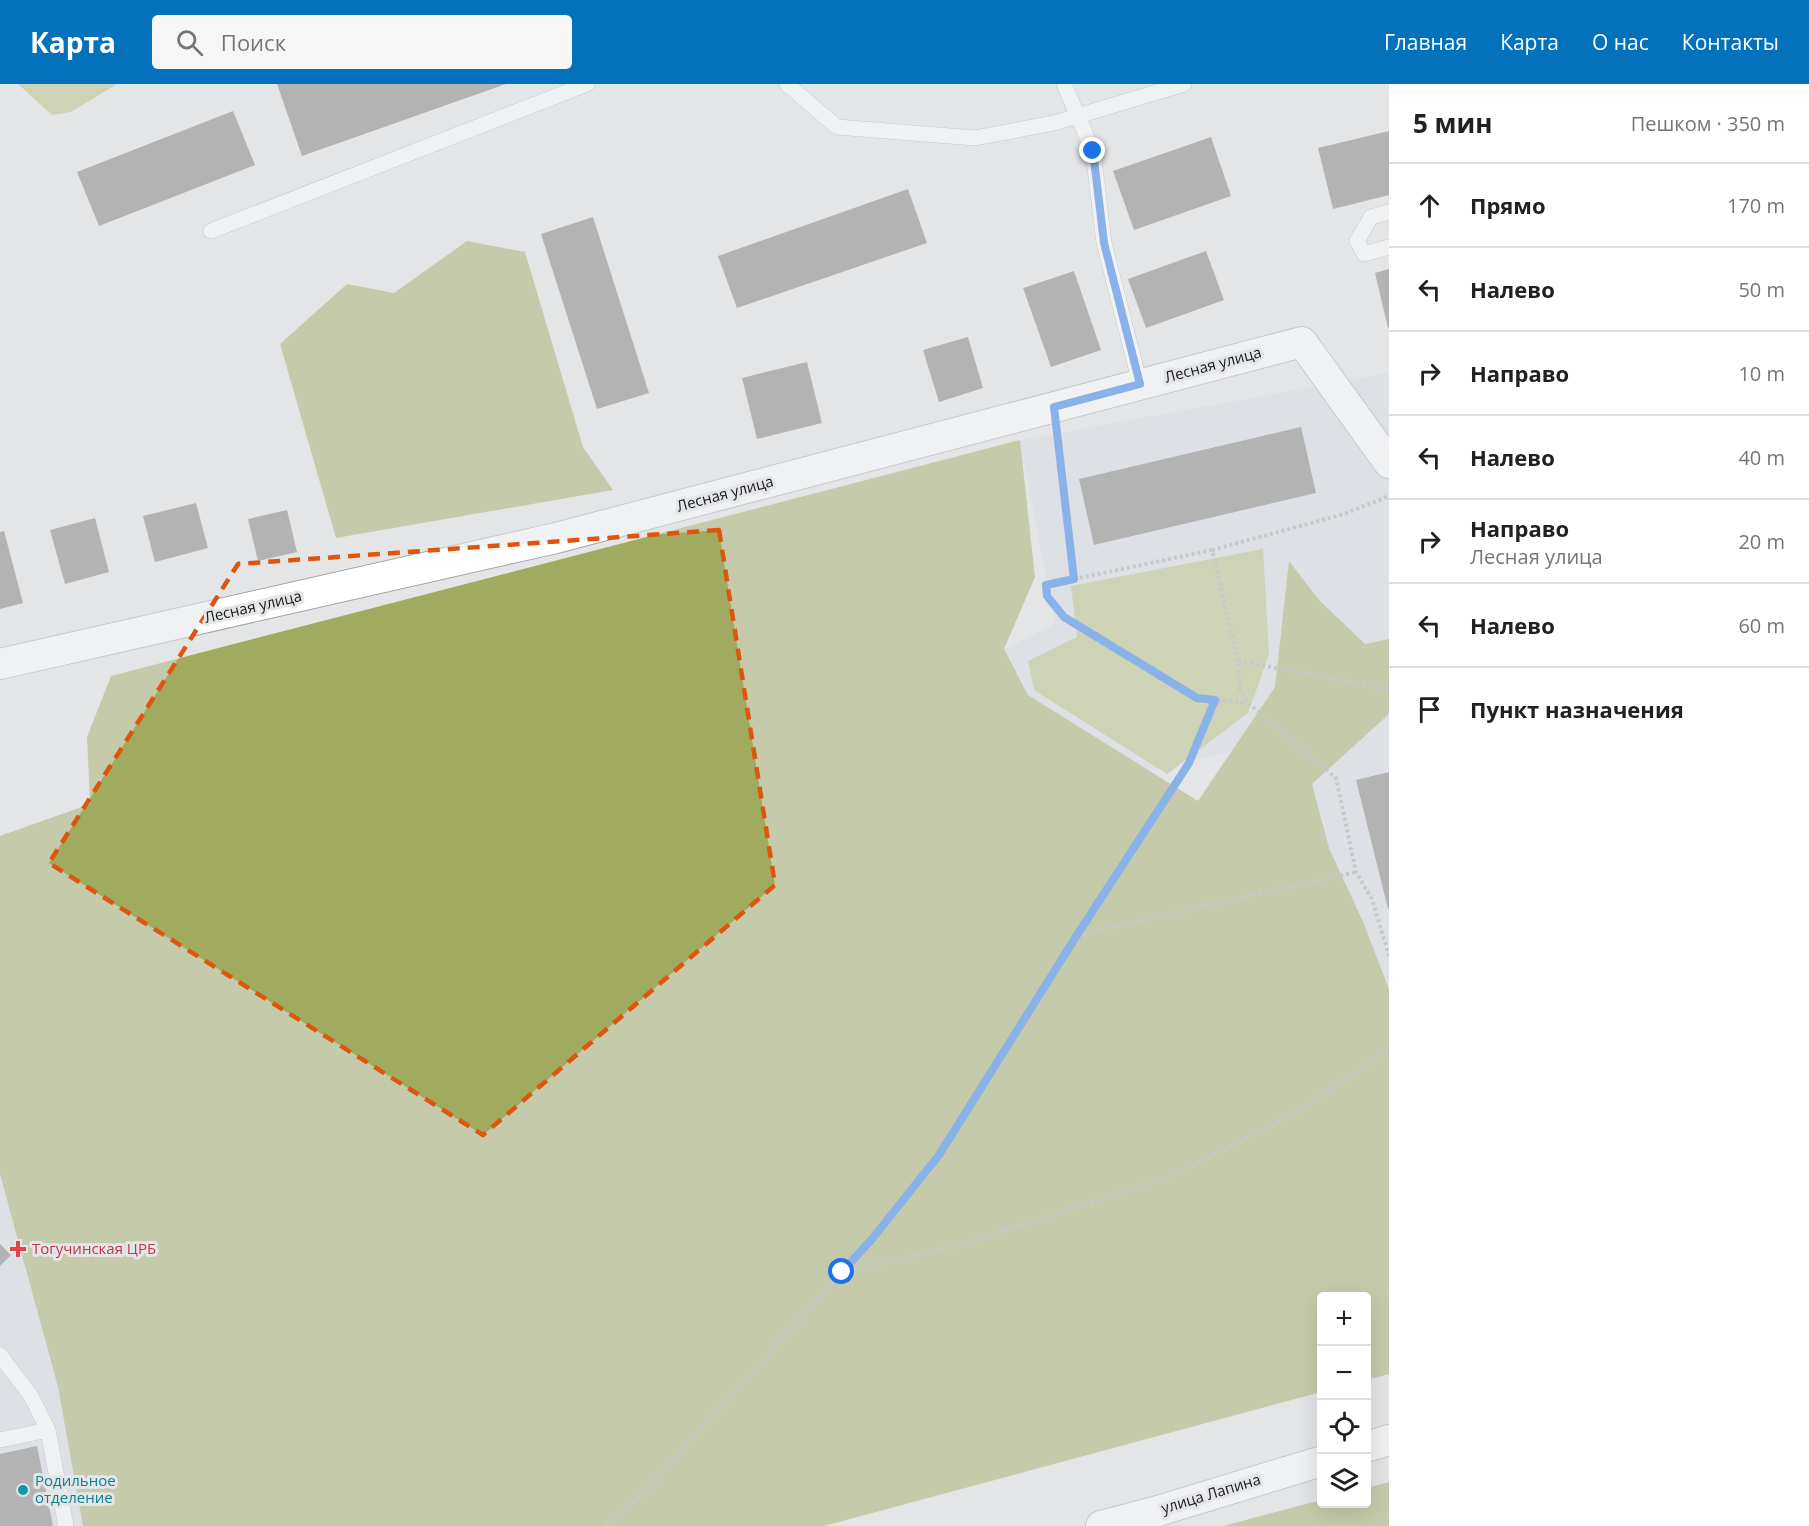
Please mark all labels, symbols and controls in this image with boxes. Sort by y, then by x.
search box [152,15,572,69]
text: Карта [30,23,116,61]
icon: search [173,26,206,59]
text: Поиск [221,27,286,57]
text: Главная [1384,28,1467,56]
text: Карта [1500,28,1559,56]
text: О нас [1592,28,1649,56]
text: Контакты [1682,28,1779,56]
text: 5 мин [1413,105,1493,141]
text: Пешком · 350 m [1631,110,1785,137]
route end [1079,137,1105,163]
icon: ahead [1413,189,1446,222]
text: Прямо [1470,190,1546,220]
text: 170 m [1727,192,1785,219]
icon: left [1413,273,1446,306]
text: Налево [1470,274,1555,304]
text: 50 m [1738,276,1785,303]
street label: Лесная улица [1162,341,1263,387]
icon: right [1413,357,1446,390]
text: Направо [1470,358,1569,388]
text: 10 m [1738,360,1785,387]
icon: left [1413,441,1446,474]
text: Налево [1470,442,1555,472]
text: 40 m [1738,444,1785,471]
street label: Лесная улица [674,470,775,516]
text: Направо [1470,513,1569,543]
icon: right [1413,525,1446,558]
text: 20 m [1738,528,1785,555]
text: Лесная улица [1470,543,1603,570]
street label: Лесная улица [202,585,304,627]
icon: left [1413,609,1446,642]
text: Налево [1470,610,1555,640]
text: 60 m [1738,612,1785,639]
icon: arrive [1413,693,1446,726]
text: Пункт назначения [1470,694,1684,724]
place label: Тогучинская ЦРБ [32,1238,156,1258]
marker: Тогучинская ЦРБ [9,1240,27,1258]
route start [828,1258,854,1284]
map controls [1317,1292,1371,1508]
button: + [1317,1292,1371,1346]
button: − [1317,1346,1371,1400]
button: locate [1317,1400,1371,1454]
button: layers [1317,1454,1371,1508]
street label: улица Лапина [1159,1468,1263,1518]
place label: Родильное отделение [35,1470,116,1507]
marker: Родильное отделение [16,1483,30,1497]

